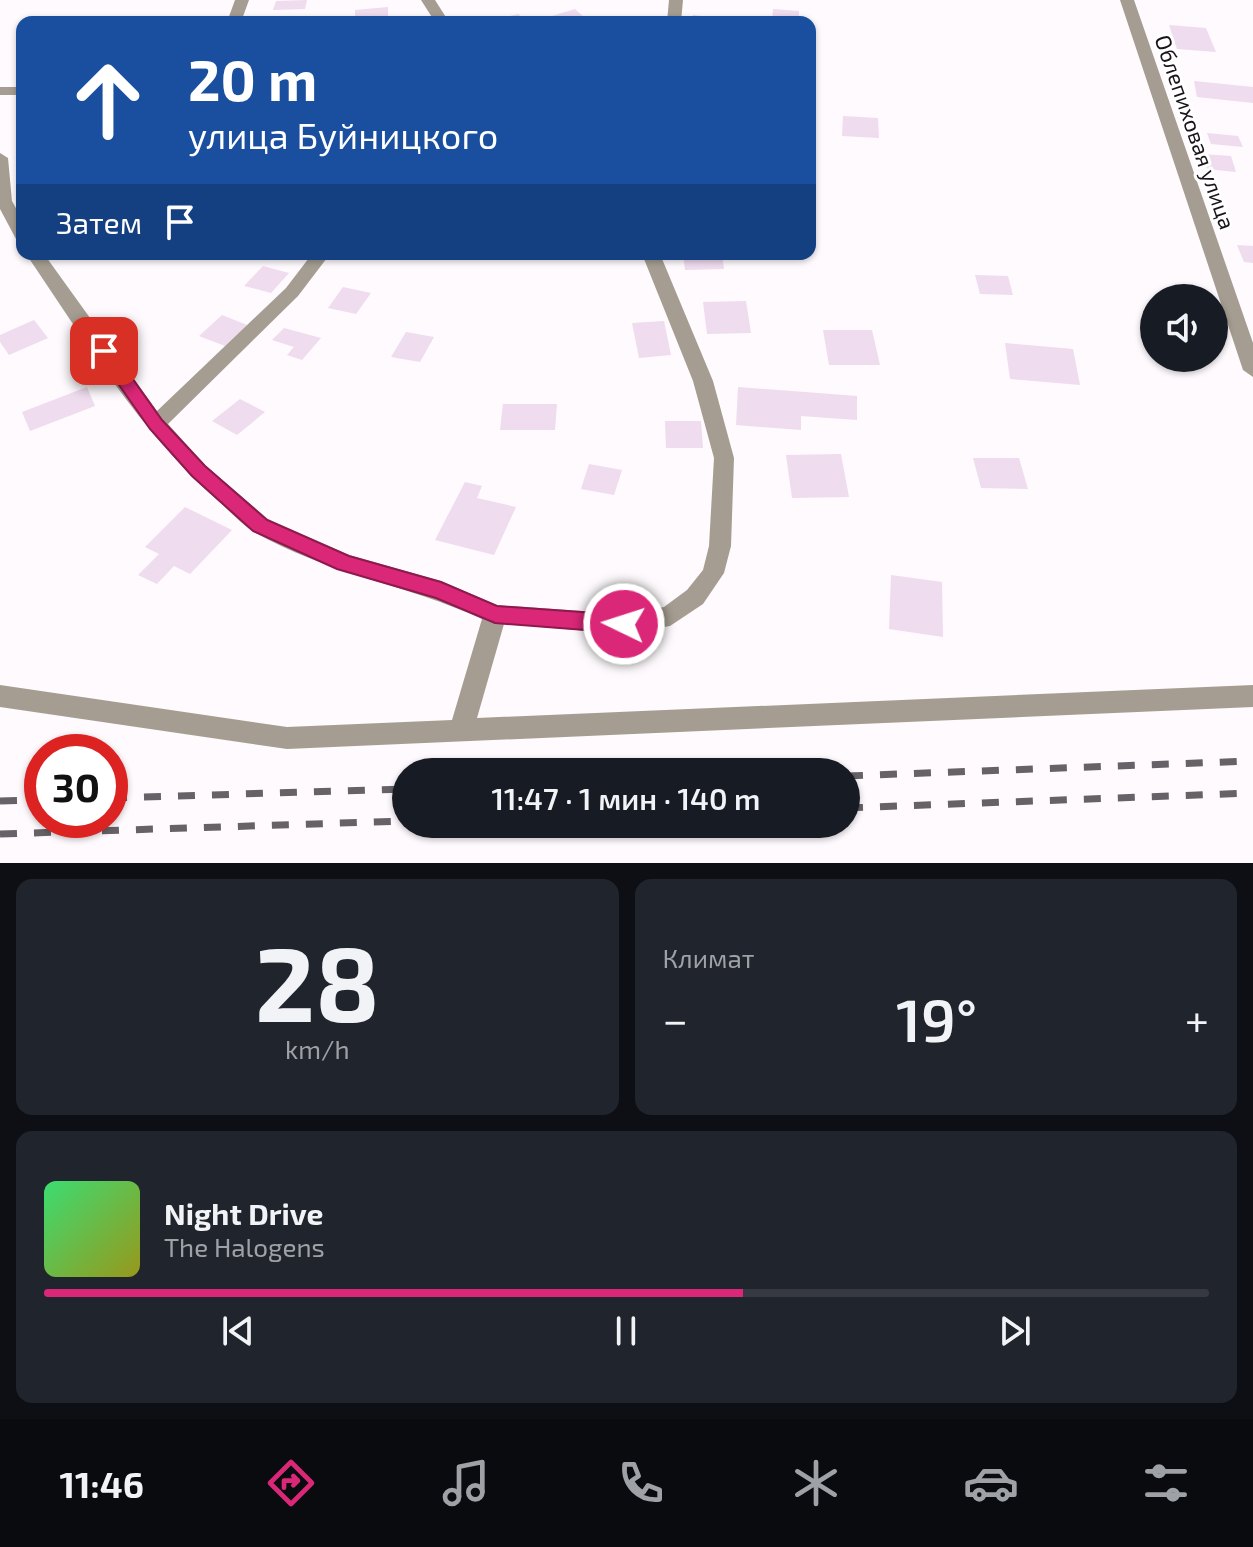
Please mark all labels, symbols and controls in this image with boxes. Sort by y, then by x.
street label: Облепиховая улица [1150,31,1241,233]
text: 20 m [188,45,317,112]
icon: ahead [56,48,160,152]
text: улица Буйницкого [188,113,498,156]
icon: arrive [158,200,202,244]
text: Затем [56,204,142,240]
map controls [1140,284,1228,372]
button: sound [1140,284,1228,372]
pin [70,317,138,385]
icon: arrive [82,329,126,373]
position arrow [582,582,666,666]
speed limit sign: 30 [24,734,128,838]
text: 11:47 · 1 мин · 140 m [492,780,760,816]
text: 28 [255,918,380,1043]
text: Климат [663,942,755,973]
text: 19° [896,982,977,1054]
text: − [663,992,688,1045]
text: + [1185,992,1209,1045]
text: km/h [285,1033,350,1064]
text: Night Drive [164,1195,323,1231]
text: The Halogens [164,1231,325,1262]
icon: previous [216,1309,260,1353]
icon: pause [604,1309,648,1353]
icon: next [993,1309,1037,1353]
icon: directions [263,1455,319,1511]
icon: music [438,1455,494,1511]
icon: phone [613,1455,669,1511]
icon: climate [788,1455,844,1511]
icon: car [963,1455,1019,1511]
icon: filters [1138,1455,1194,1511]
text: 11:46 [59,1462,144,1505]

